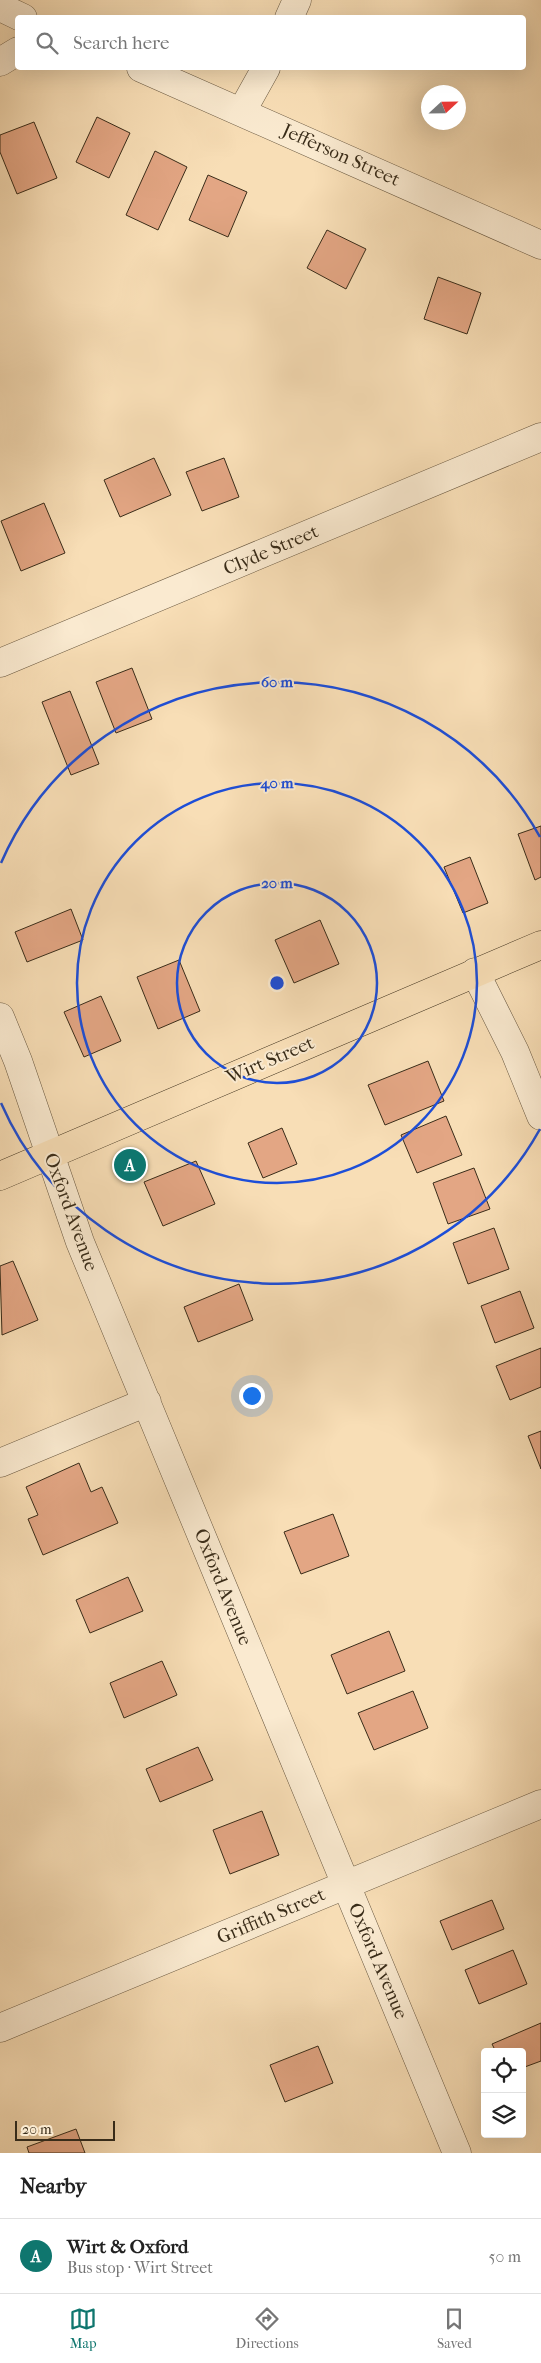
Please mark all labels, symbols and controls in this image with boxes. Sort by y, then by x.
search box [15,15,526,70]
icon: search [33,29,61,57]
text: Search here [73,32,169,54]
north arrow [421,85,466,130]
street label: Jefferson Street [277,118,403,191]
street label: Clyde Street [220,520,322,580]
text: 60 m [261,673,294,691]
text: 40 m [260,774,294,792]
text: 20 m [261,874,293,892]
centre of rings [268,974,286,992]
street label: Wirt Street [222,1032,317,1089]
pin: A [114,1146,146,1184]
street label: Oxford Avenue [39,1150,103,1274]
your location [239,1383,265,1409]
street label: Oxford Avenue [190,1525,256,1649]
street label: Griffith Street [214,1883,329,1949]
street label: Oxford Avenue [344,1900,412,2022]
map controls [481,2048,526,2138]
button: locate [481,2048,526,2093]
button: layers [481,2093,526,2138]
scale bar [15,2118,115,2141]
text: 20 m [22,2121,52,2138]
text: Nearby [20,2174,86,2198]
text: Wirt & Oxford [67,2236,188,2258]
text: A [31,2247,41,2266]
text: 50 m [489,2247,521,2266]
text: Bus stop · Wirt Street [67,2258,213,2277]
tab: Map [69,2305,97,2352]
tab: Directions [236,2305,299,2352]
tab: Saved [437,2305,472,2352]

